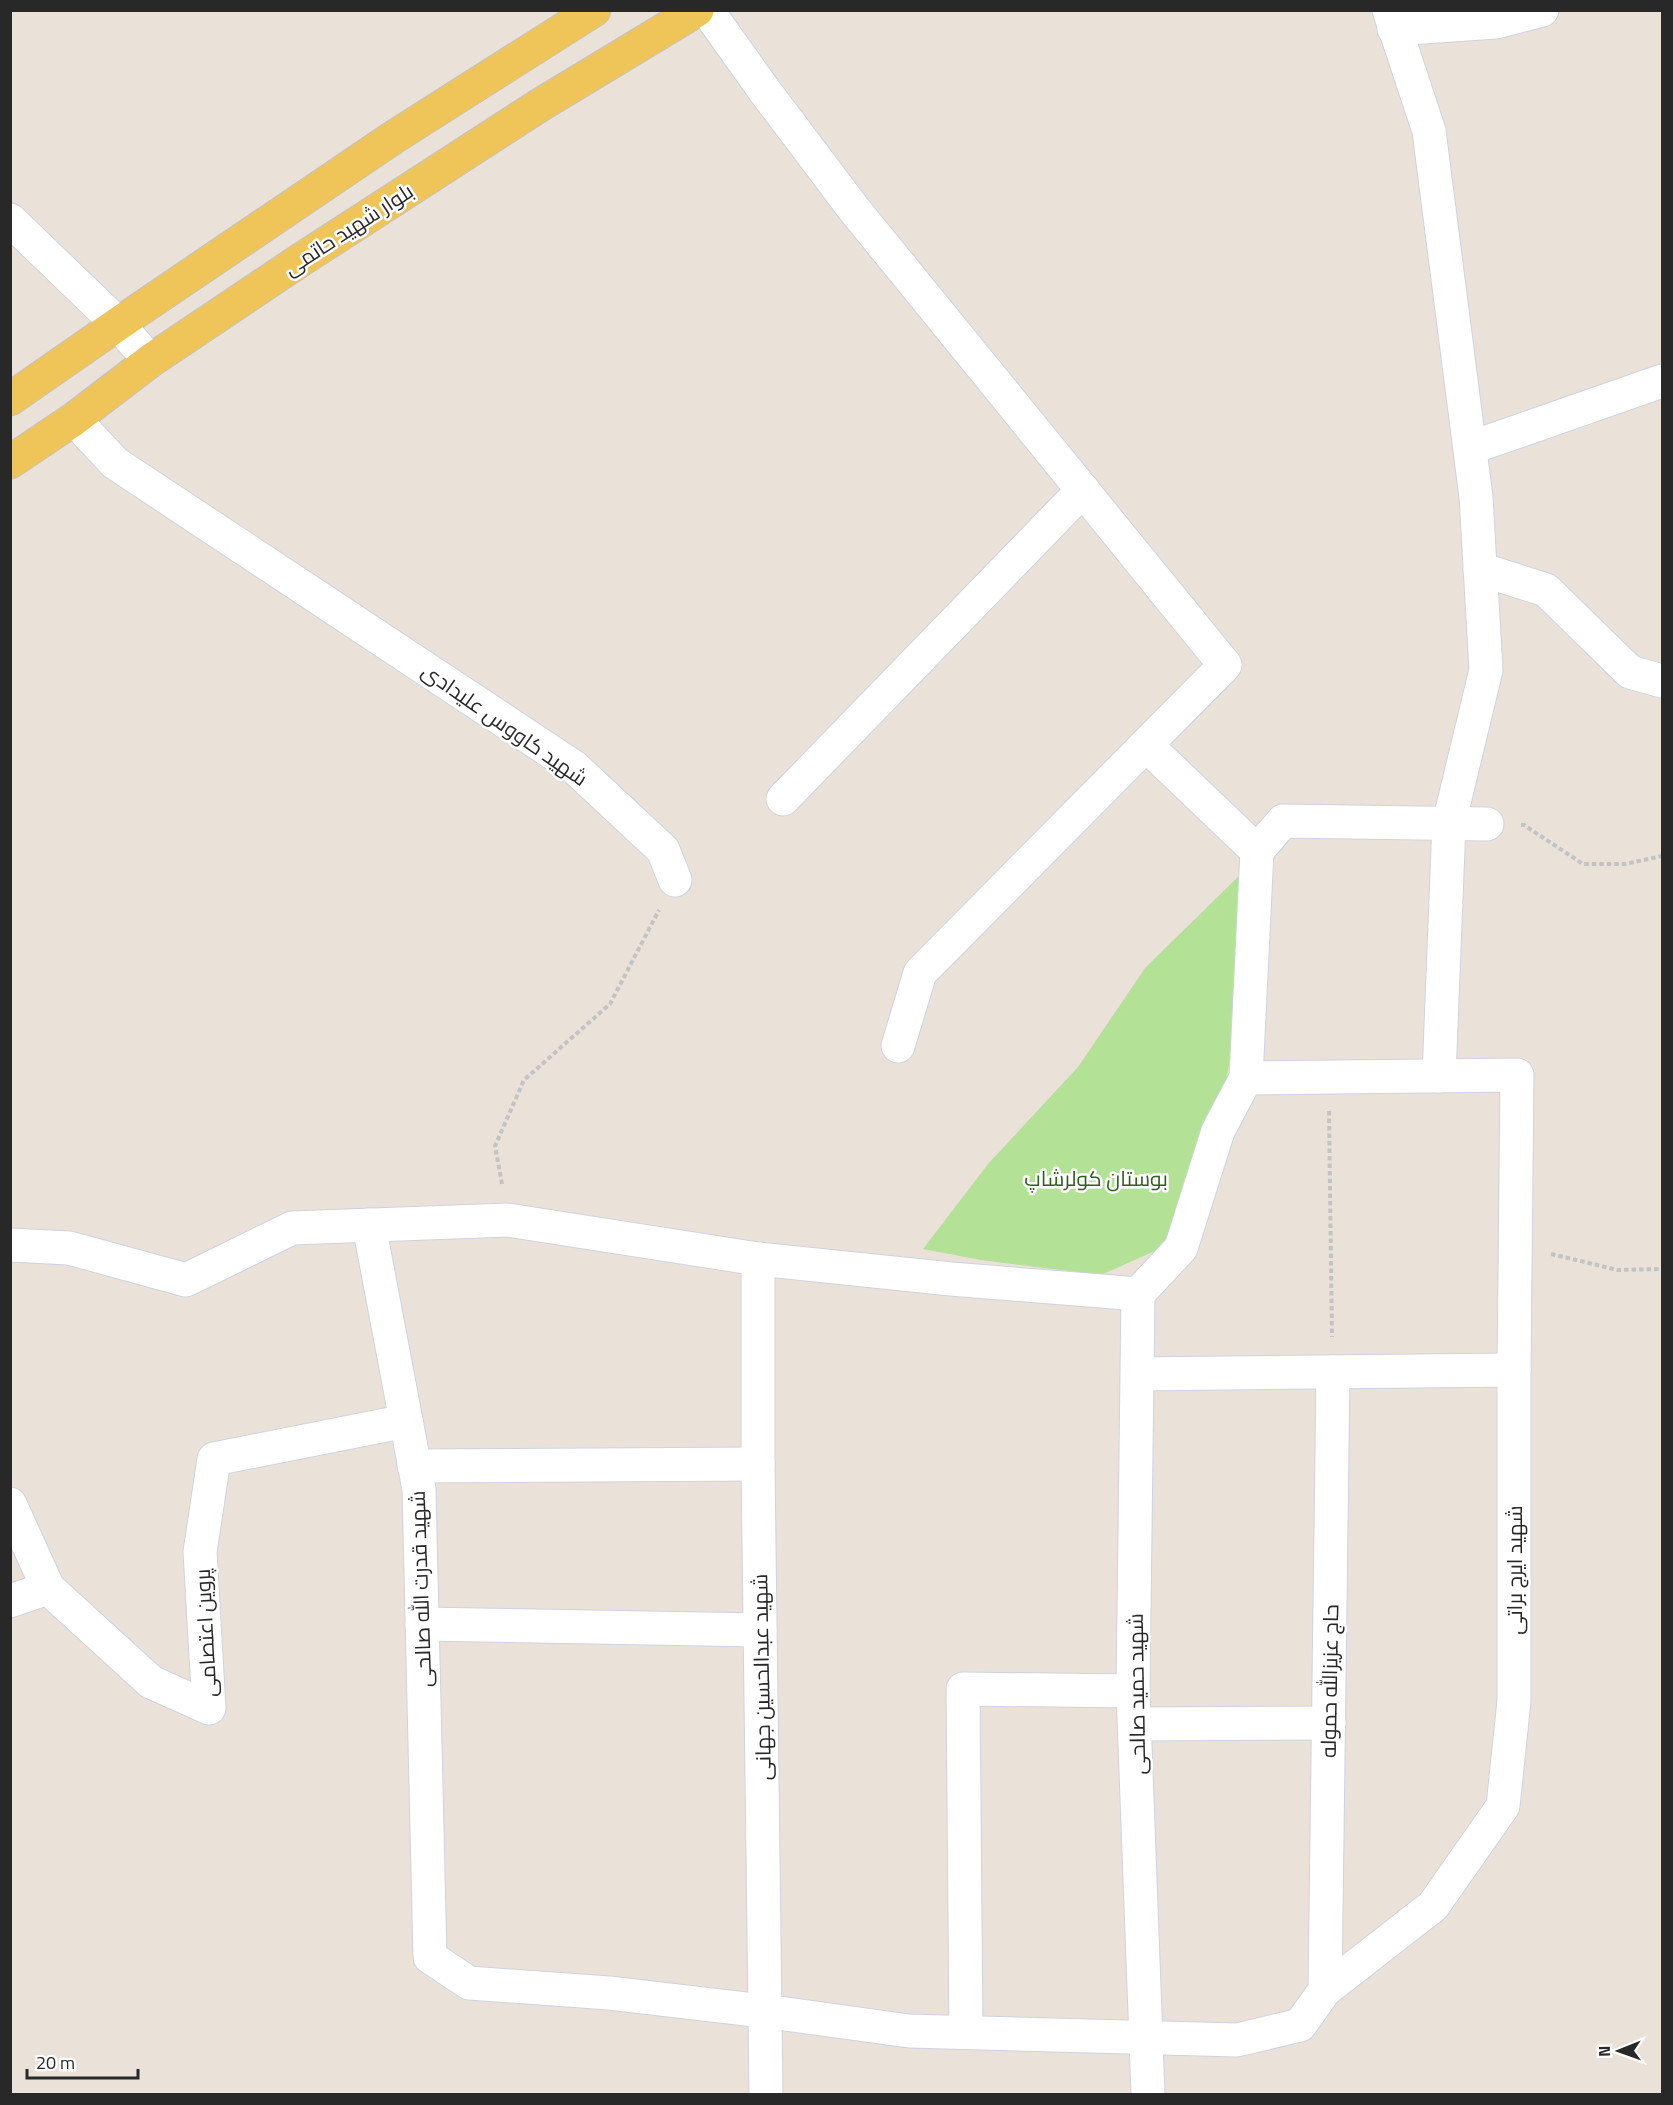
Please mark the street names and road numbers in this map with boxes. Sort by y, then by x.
street label: بلوار شهید حاتمی [277,175,419,283]
street label: شهید کاووس علیدادی [415,655,595,793]
street label: شهید قدرت الله صالحی [401,1490,439,1688]
street label: شهید ایرج براتی [1498,1505,1530,1635]
street label: پروین اعتصامی [186,1568,224,1698]
street label: شهید عبدالحسین جهانی [743,1573,779,1781]
street label: حاج عزیزالله حموله [1312,1604,1346,1758]
street label: شهید حمید صالحی [1119,1613,1153,1775]

